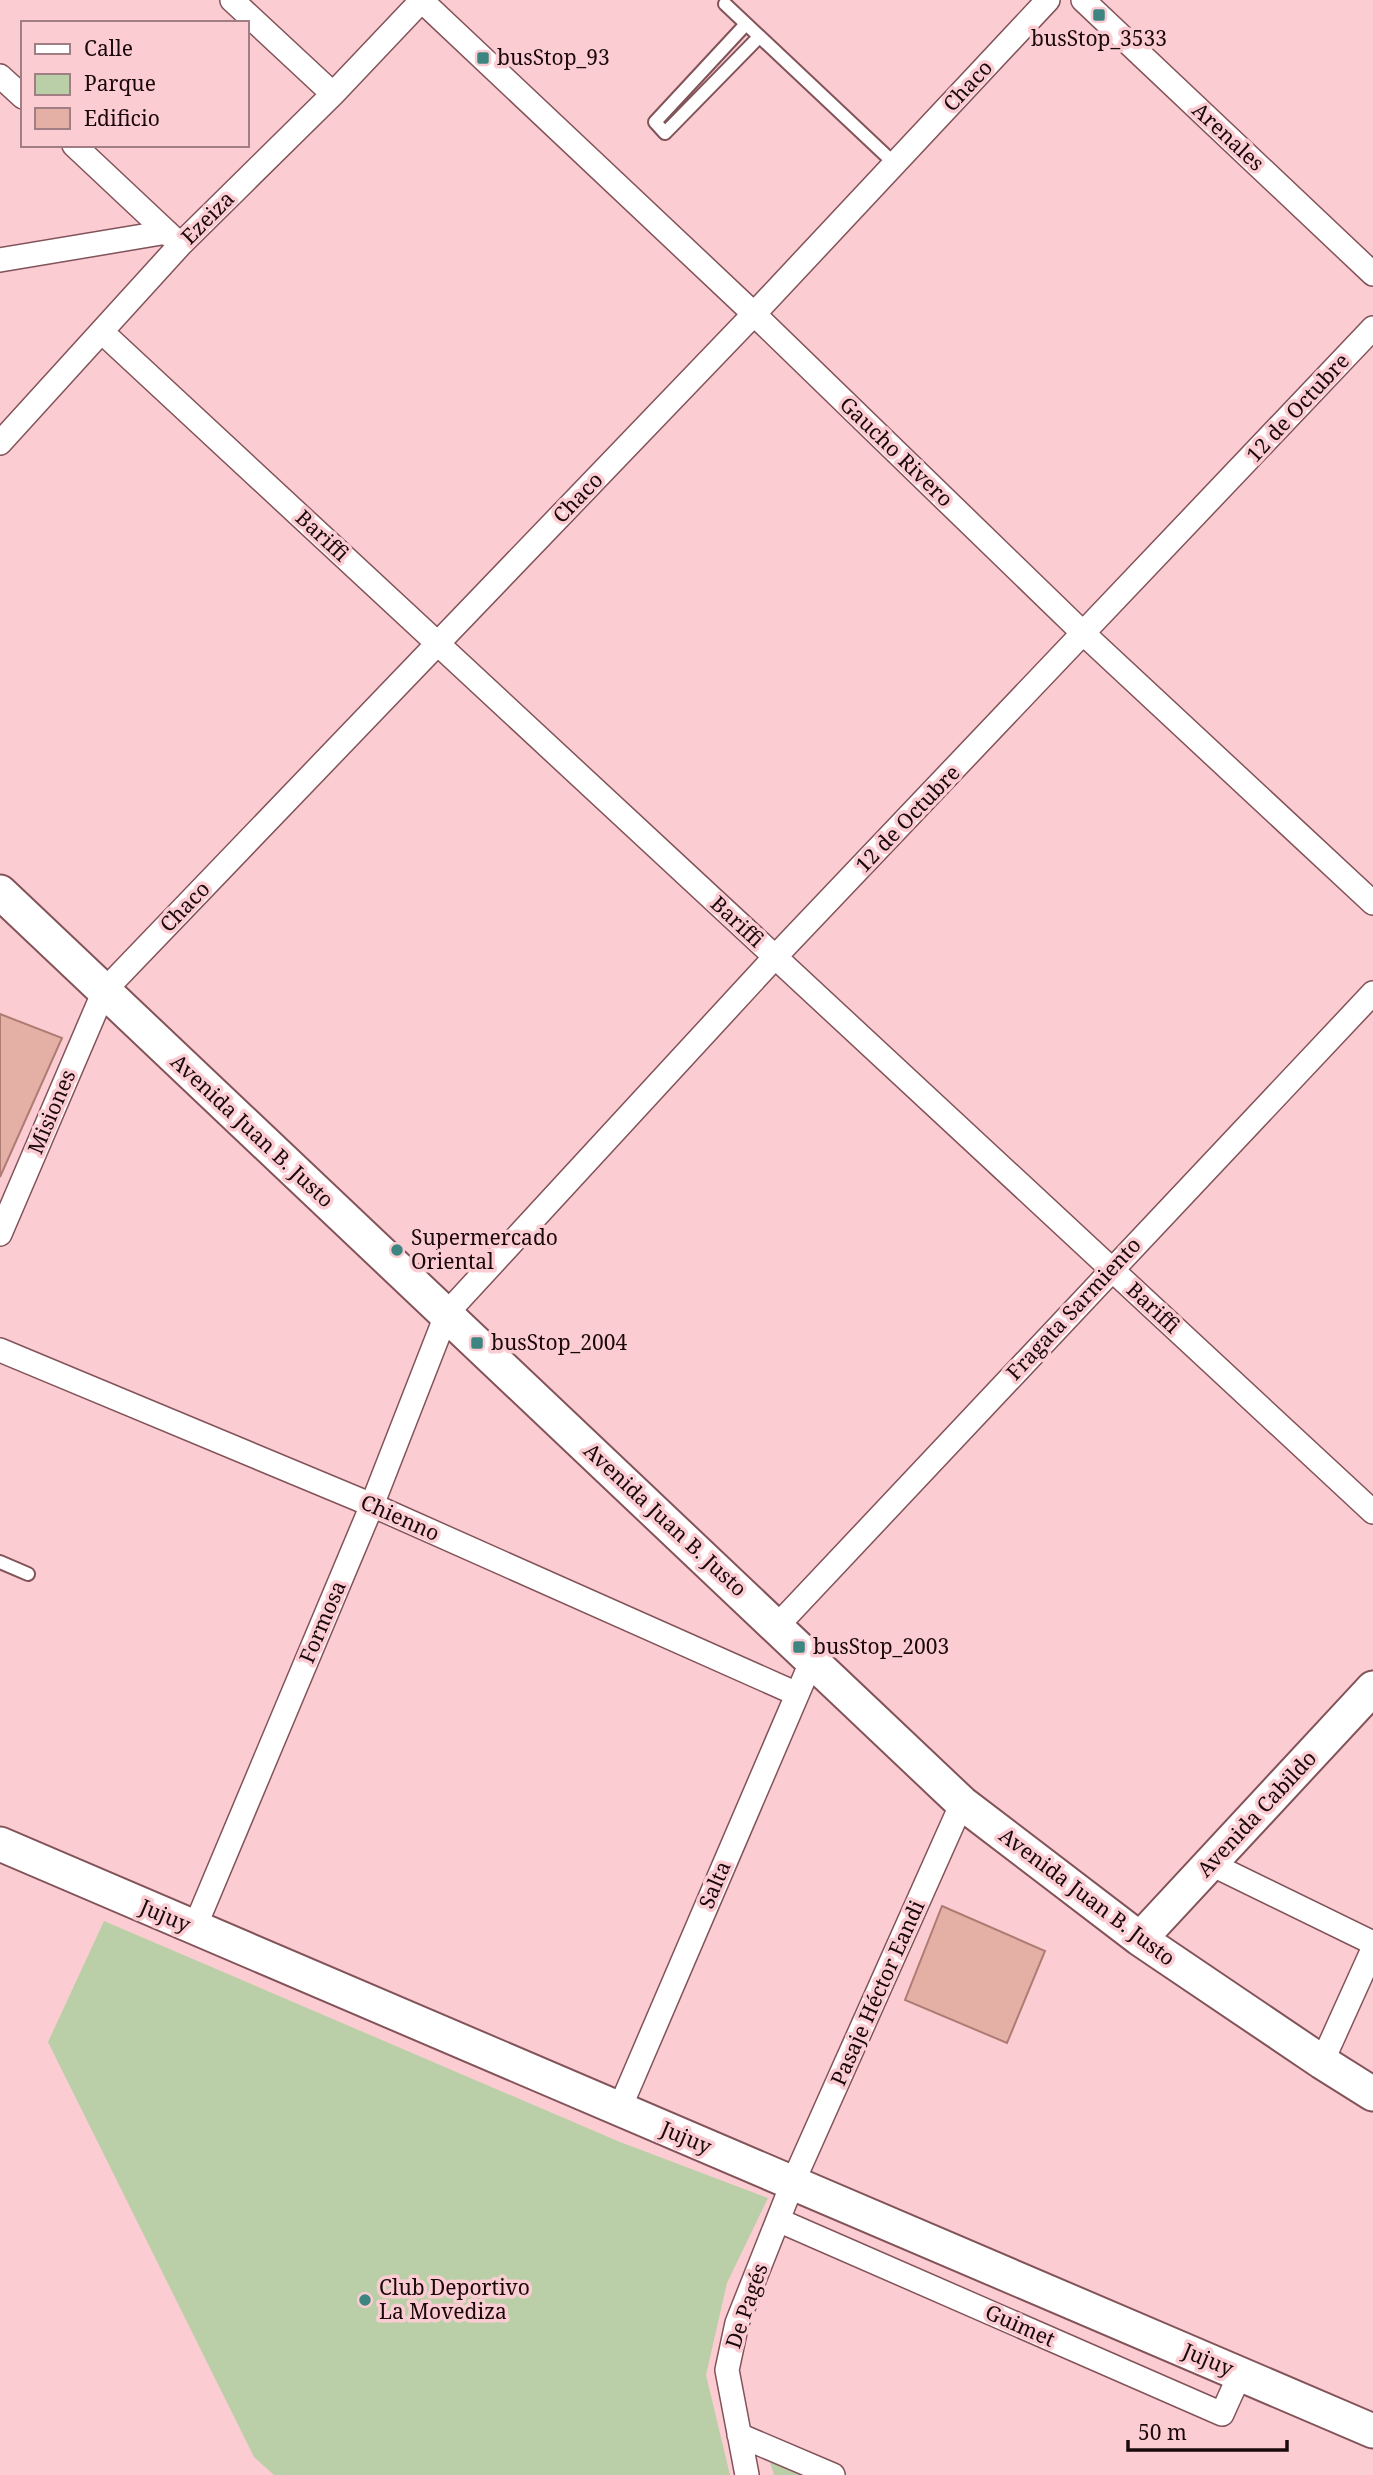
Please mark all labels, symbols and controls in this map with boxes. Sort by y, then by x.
marker: busStop_3533 [1091,7,1107,23]
legend [21,21,248,147]
place label: busStop_3533 [1031,24,1167,52]
text: Calle [84,34,133,62]
place label: busStop_93 [497,43,610,71]
marker: busStop_93 [475,50,491,66]
street label: Chaco [936,54,998,117]
text: Parque [84,69,156,97]
street label: Arenales [1187,96,1271,177]
text: Edificio [84,104,160,132]
street label: Ezeiza [175,185,240,250]
street label: 12 de Octubre [1240,347,1355,468]
street label: Gaucho Rivero [834,390,959,513]
street label: Chaco [546,466,608,529]
street label: Bariffi [290,503,355,567]
street label: 12 de Octubre [849,759,966,878]
street label: Chaco [153,875,215,938]
street label: Bariffi [705,889,770,953]
street label: Avenida Juan B. Justo [165,1047,340,1213]
street label: Misiones [21,1065,81,1158]
place label: Supermercado Oriental [411,1223,558,1275]
street label: Fragata Sarmiento [1000,1231,1147,1386]
marker: Supermercado Oriental [389,1242,405,1258]
street label: Bariffi [1121,1275,1186,1339]
place label: busStop_2004 [491,1328,627,1356]
marker: busStop_2004 [469,1335,485,1351]
street label: Avenida Juan B. Justo [578,1436,753,1602]
street label: Chienno [357,1487,444,1547]
street label: Formosa [292,1576,352,1667]
place label: busStop_2003 [813,1632,949,1660]
marker: busStop_2003 [791,1639,807,1655]
street label: Avenida Cabildo [1190,1744,1322,1883]
street label: Avenida Juan B. Justo [994,1821,1181,1972]
street label: Salta [692,1857,737,1913]
street label: Jujuy [135,1892,195,1938]
street label: Pasaje Héctor Eandi [824,1895,931,2090]
street label: Jujuy [656,2114,716,2160]
street label: De Pagés [718,2259,774,2352]
place label: Club Deportivo La Movediza [379,2273,530,2325]
marker: Club Deportivo La Movediza [357,2292,373,2308]
street label: Guimet [981,2297,1060,2353]
street label: Jujuy [1178,2336,1238,2382]
scale bar [1128,2408,1287,2452]
text: 50 m [1138,2418,1187,2446]

